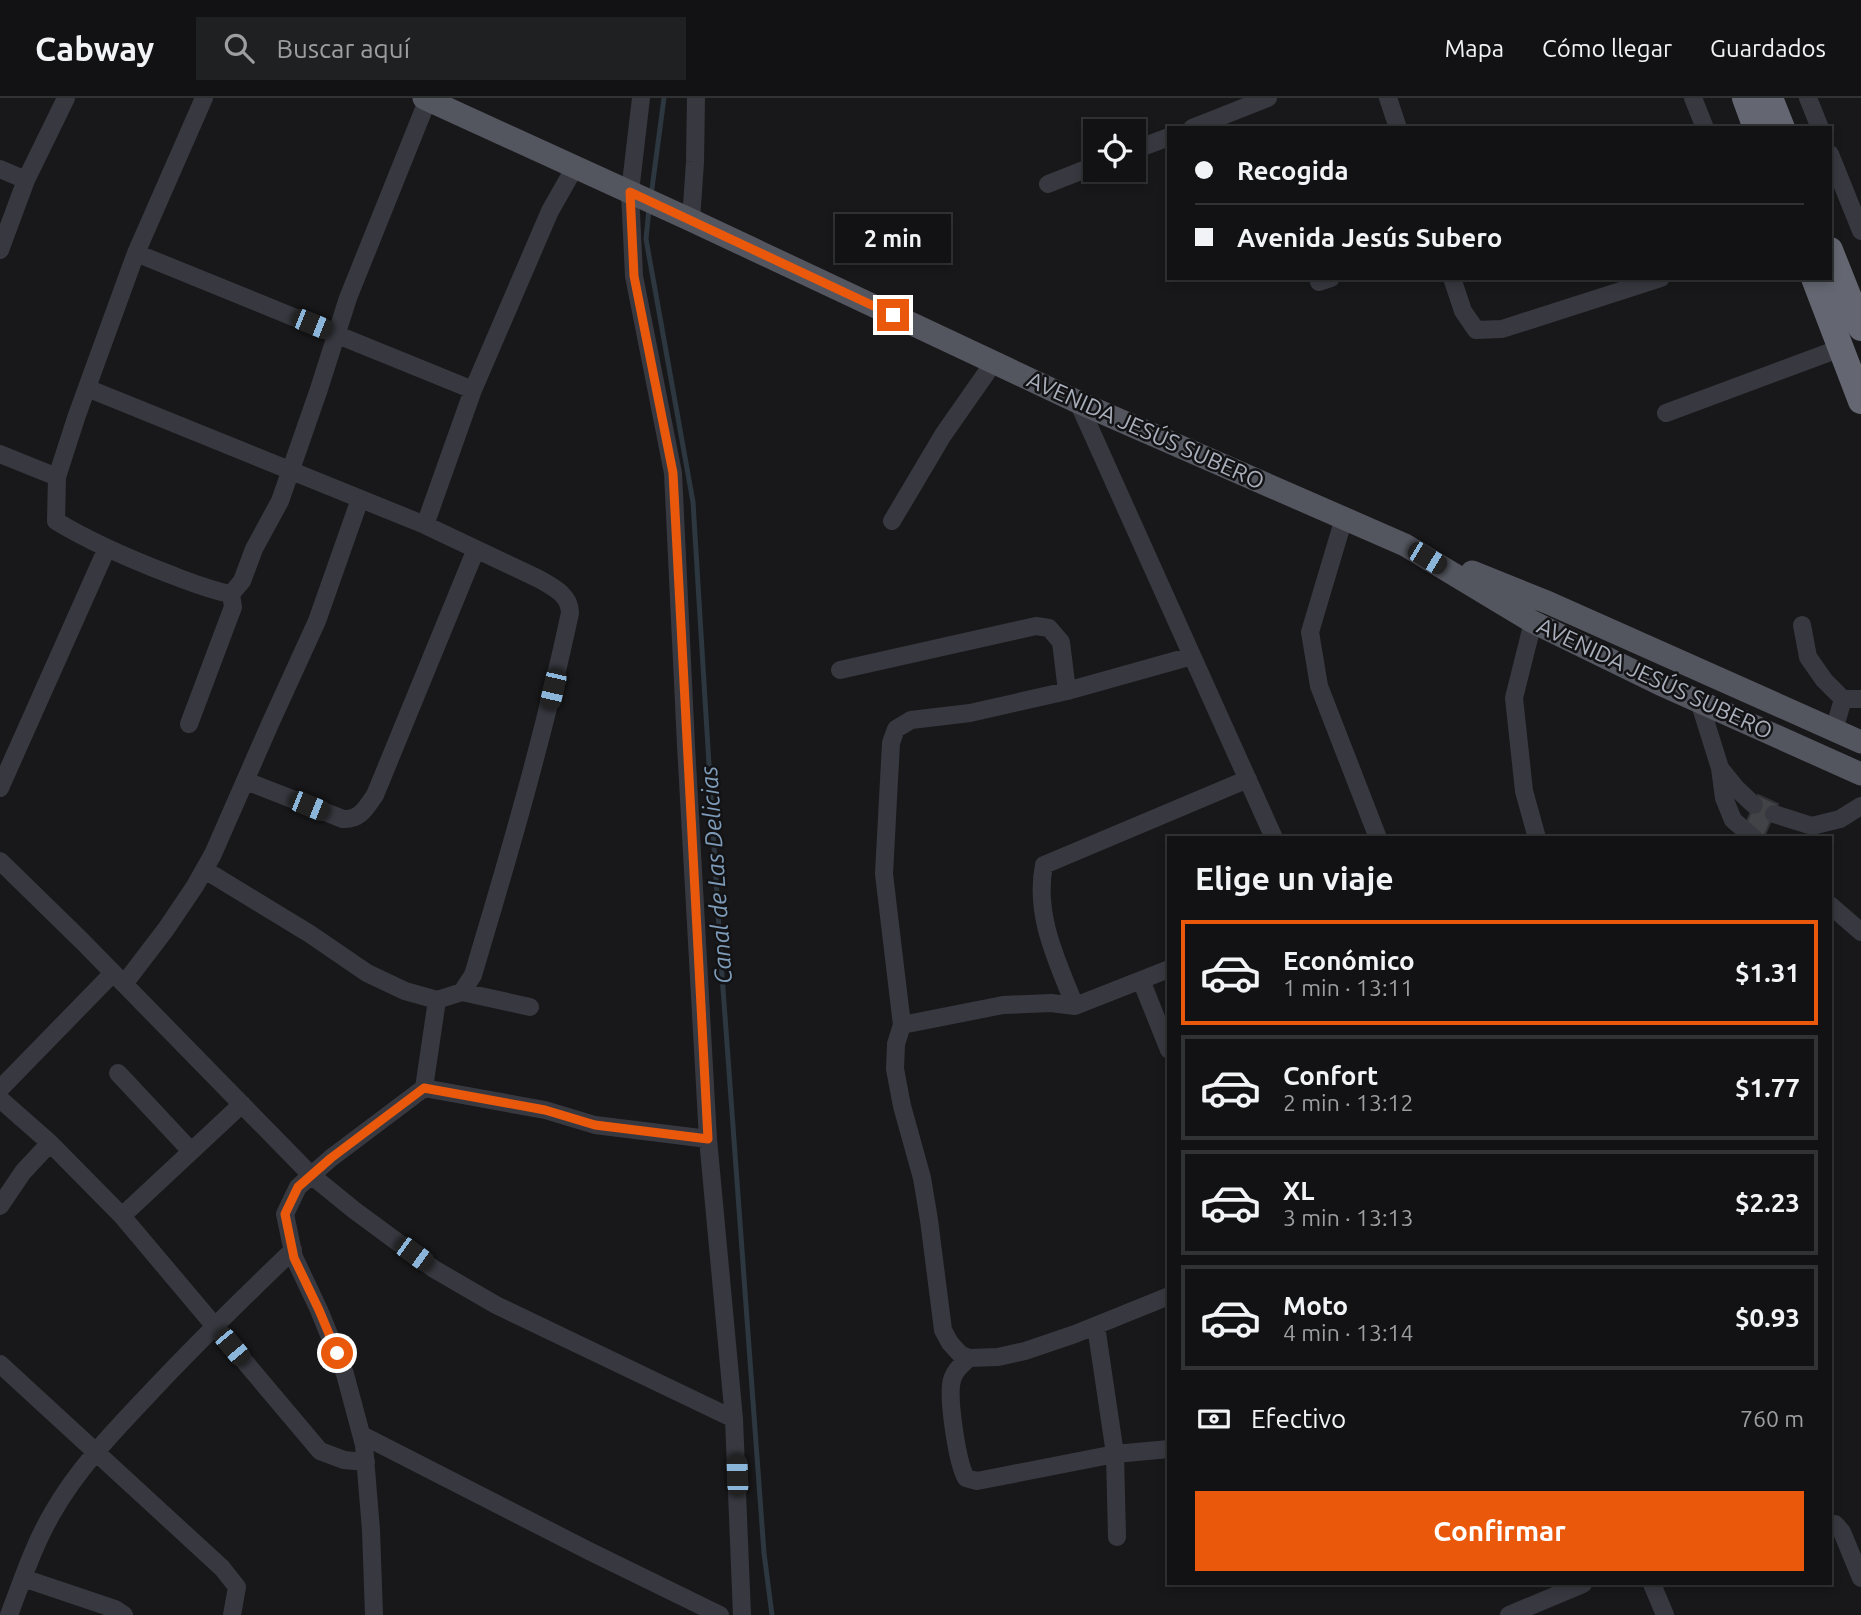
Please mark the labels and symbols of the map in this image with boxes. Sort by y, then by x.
callout: 2 min [835,214,951,262]
route end [877,299,909,331]
car [289,306,336,342]
street label: AVENIDA JESÚS SUBERO [1024,365,1269,494]
car [1404,538,1451,578]
street label: AVENIDA JESÚS SUBERO [1533,612,1777,744]
car [539,666,568,712]
water label: Canal de Las Delicias [695,765,737,985]
car [286,788,333,824]
car [391,1233,438,1275]
car [211,1324,254,1370]
route start [321,1337,353,1369]
car [726,1454,749,1496]

